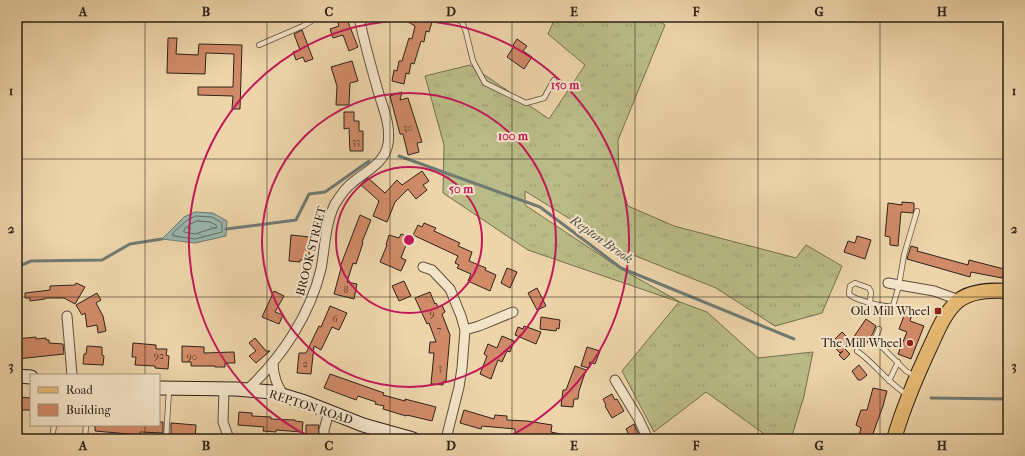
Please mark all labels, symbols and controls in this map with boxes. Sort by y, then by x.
text: A [78,4,88,19]
text: B [202,4,211,19]
text: C [325,4,334,19]
text: D [446,4,456,19]
text: E [570,4,578,19]
text: F [692,4,700,19]
text: G [814,4,824,19]
text: H [937,4,948,19]
text: 150 m [551,78,580,92]
text: 1 [9,83,14,98]
text: 1 [1012,83,1017,98]
house number: 30 [403,122,413,134]
text: 100 m [498,129,529,143]
house number: 33 [352,136,360,148]
text: 50 m [449,182,474,196]
street label: BROOK STREET [293,204,329,297]
water label: Repton Brook [567,212,636,267]
text: 2 [8,221,15,236]
text: 2 [1011,221,1018,236]
centre of rings [402,233,416,247]
house number: 8 [343,284,349,296]
place label: Old Mill Wheel [851,304,931,318]
marker: Old Mill Wheel [933,306,943,316]
house number: 9 [429,308,435,320]
house number: 6 [332,313,338,325]
house number: 7 [437,324,442,336]
place label: The Mill Wheel [821,336,903,350]
marker: The Mill Wheel [905,338,915,348]
house number: 92 [154,350,164,362]
house number: 90 [187,351,197,363]
text: 3 [8,358,14,374]
house number: 2 [302,358,308,370]
text: 3 [1011,358,1017,374]
house number: 3 [438,362,442,374]
legend [30,374,160,426]
text: Road [66,383,93,397]
street label: REPTON ROAD [267,387,355,427]
text: Building [66,403,111,417]
text: A [78,438,88,453]
text: B [202,438,211,453]
text: C [325,438,334,453]
text: D [446,438,456,453]
text: E [570,438,578,453]
text: F [692,438,700,453]
text: G [814,438,824,453]
text: H [937,438,948,453]

